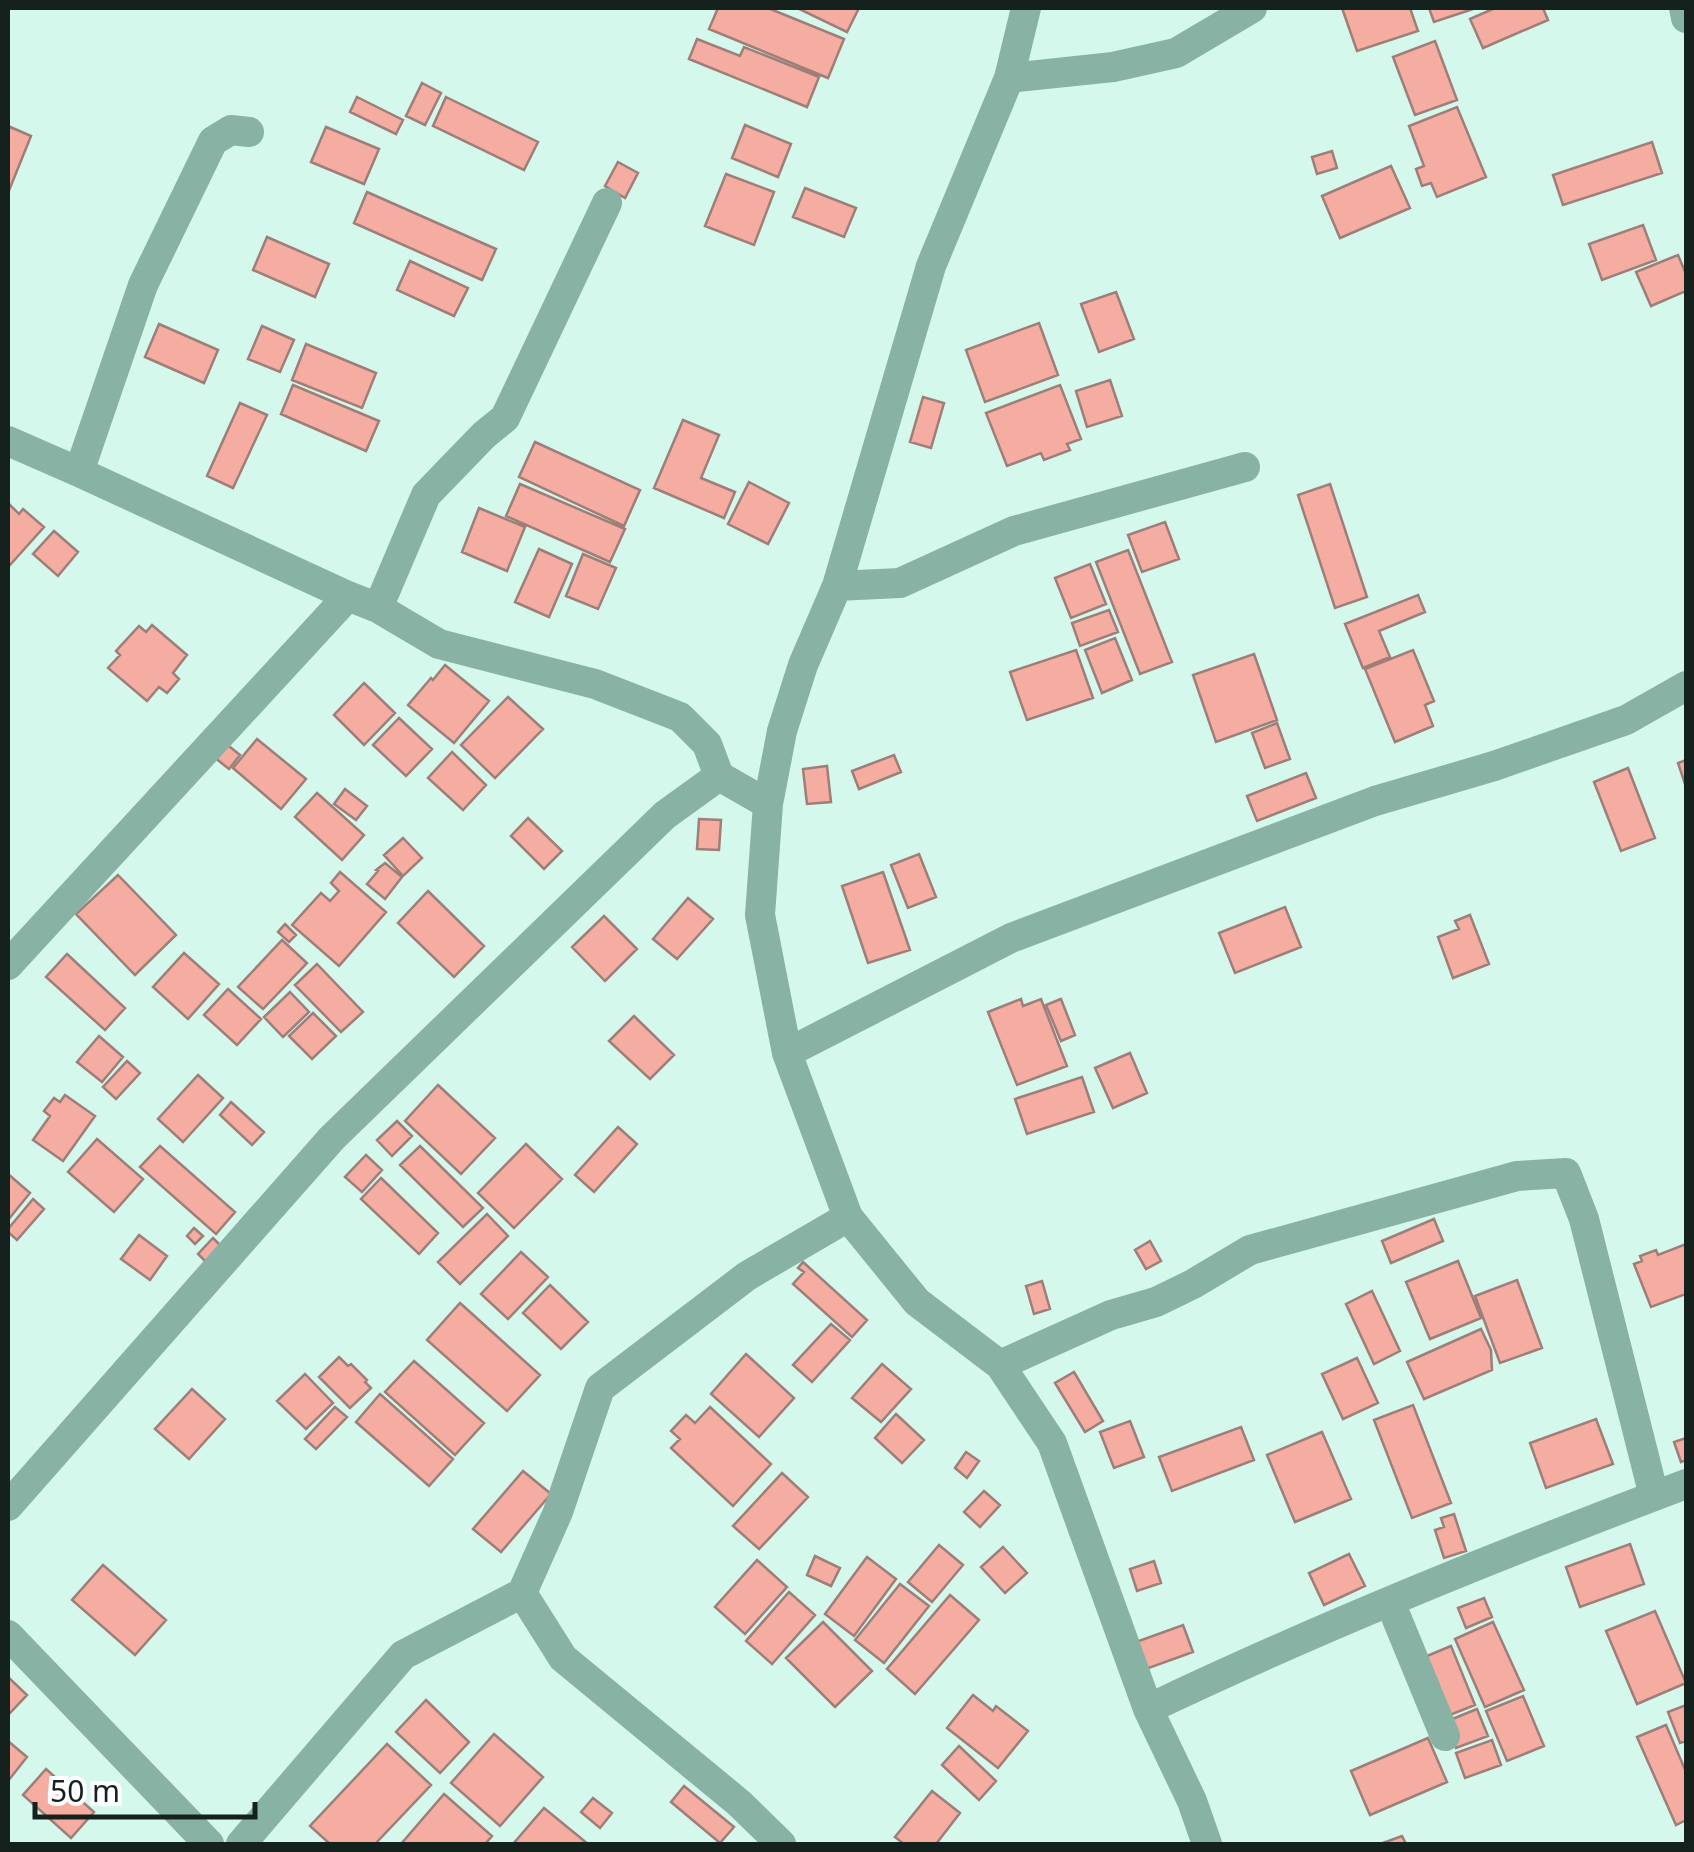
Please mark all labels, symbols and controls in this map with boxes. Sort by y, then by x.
scale bar [35,1757,255,1819]
text: 50 m [50,1770,120,1811]

